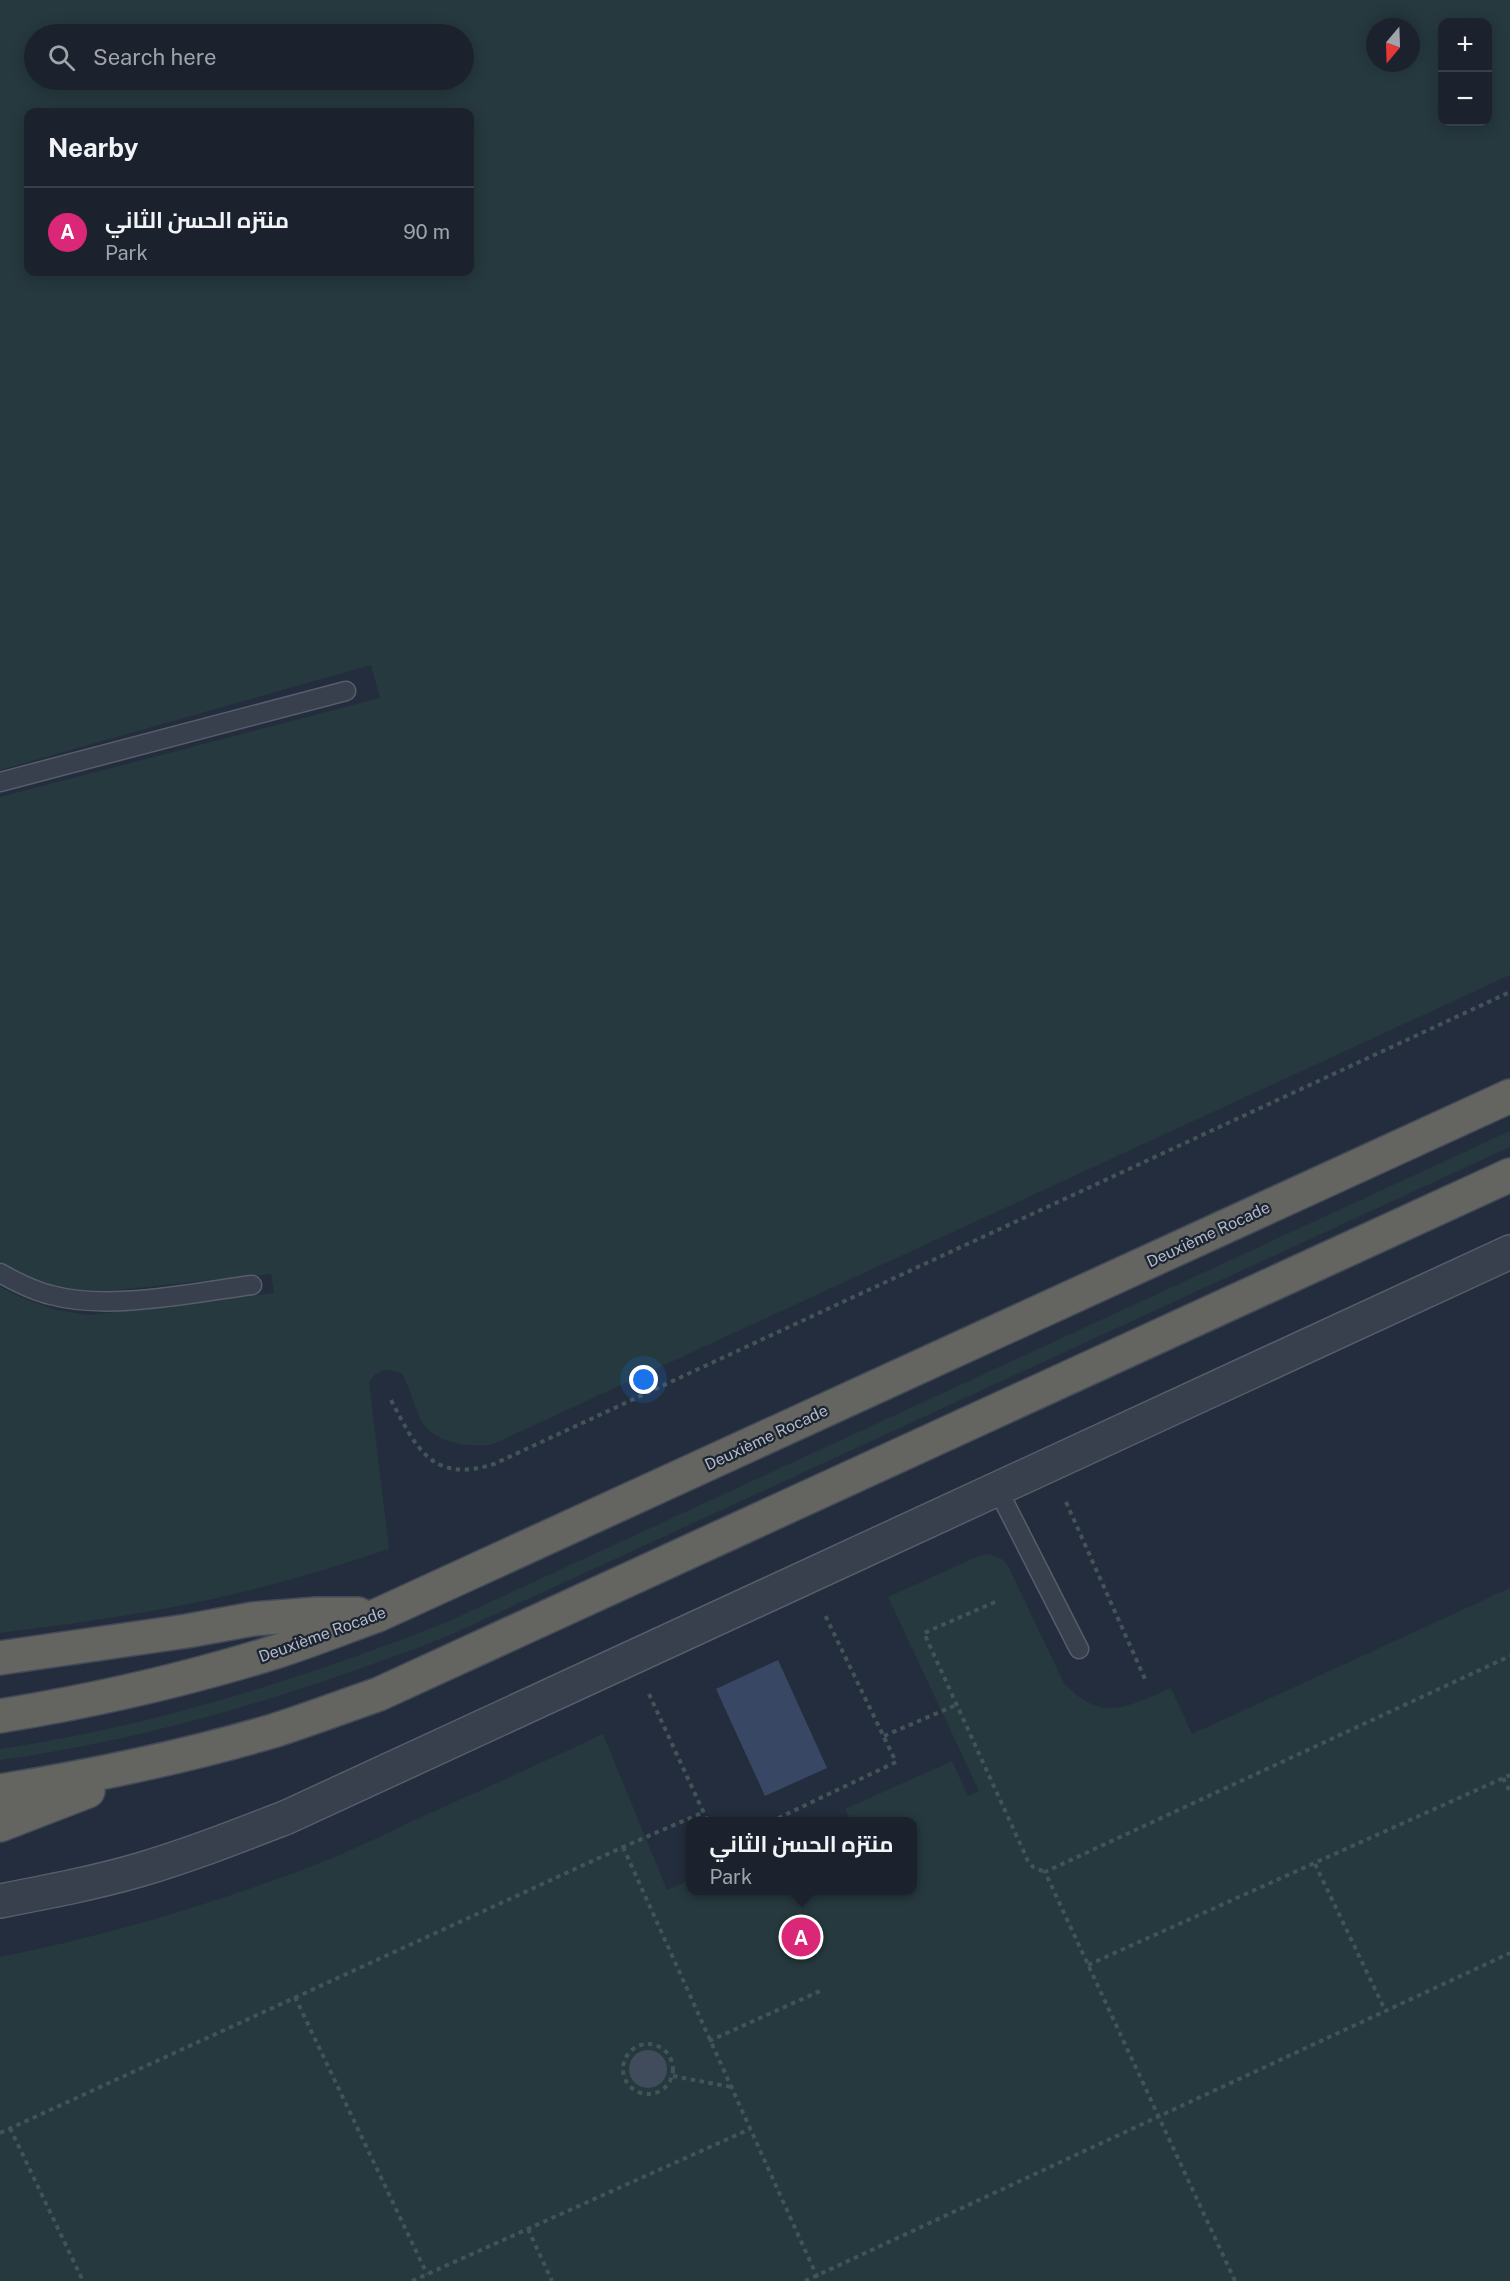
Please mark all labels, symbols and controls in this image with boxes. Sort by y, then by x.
north arrow [1366,18,1420,72]
map controls [1438,18,1492,126]
button: + [1438,18,1492,72]
search box [24,24,474,90]
icon: search [45,41,78,74]
text: Search here [93,44,217,70]
button: − [1438,72,1492,126]
text: Nearby [48,132,138,163]
text: منتزه الحسن الثاني [105,207,289,233]
text: A [60,220,75,244]
text: 90 m [403,220,450,244]
text: Park [105,241,148,265]
street label: Deuxième Rocade [1144,1198,1273,1271]
your location [629,1365,658,1394]
street label: Deuxième Rocade [702,1401,831,1474]
street label: Deuxième Rocade [256,1603,388,1666]
popup [686,1817,917,1895]
text: منتزه الحسن الثاني [710,1831,893,1857]
text: Park [710,1865,752,1889]
pin: A [782,1914,820,1960]

